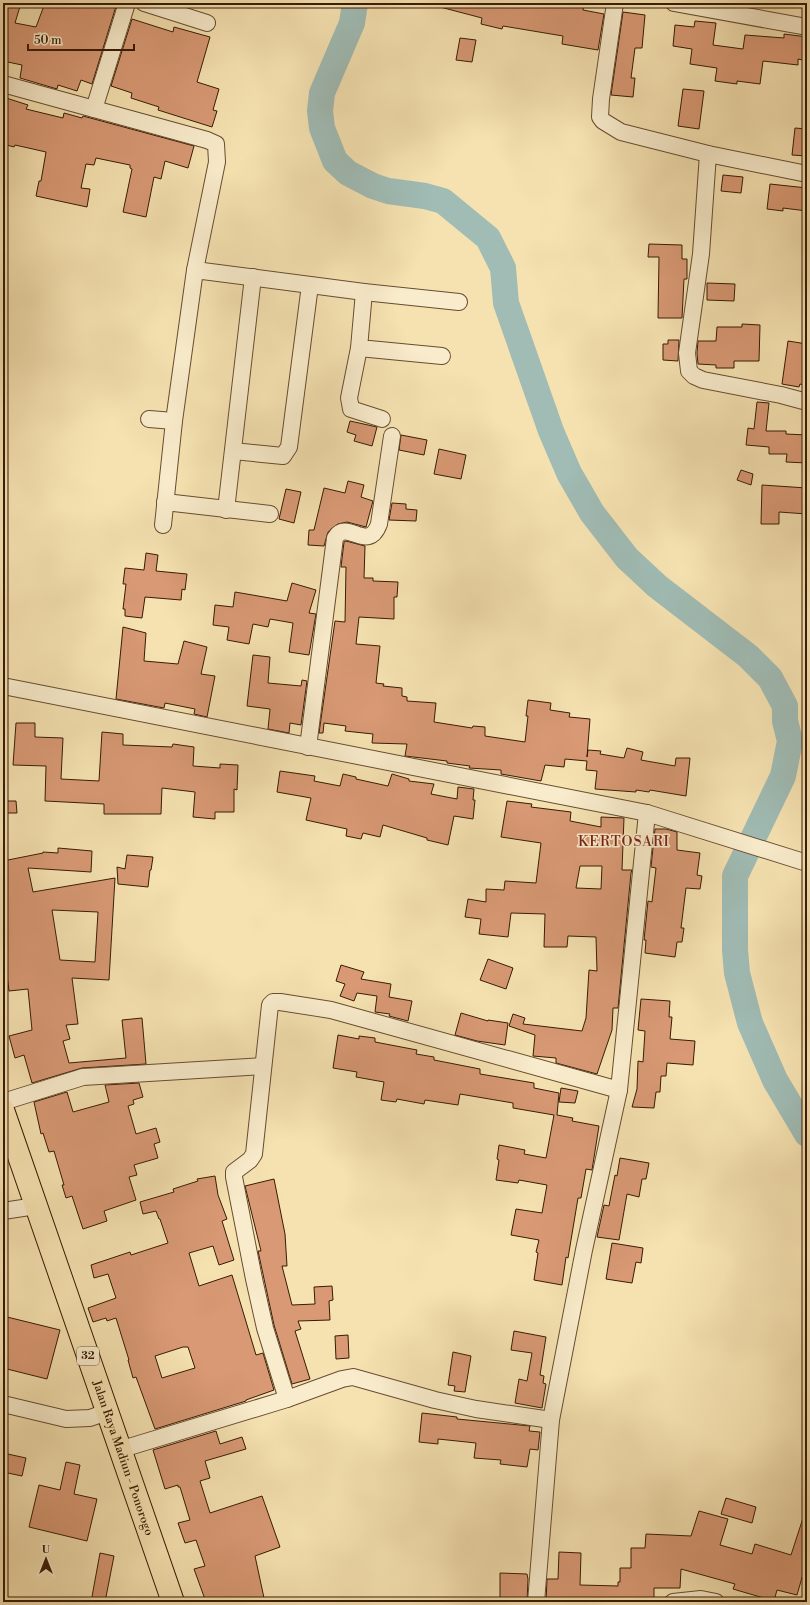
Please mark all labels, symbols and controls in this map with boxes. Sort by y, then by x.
scale bar [28,26,134,52]
text: 50 m [34,33,62,48]
district label: KERTOSARI [578,833,670,851]
road number: 32 [77,1347,99,1365]
street label: Jalan Raya Madiun - Ponorogo [89,1377,157,1538]
north arrow [26,1539,66,1579]
text: U [42,1543,51,1557]

